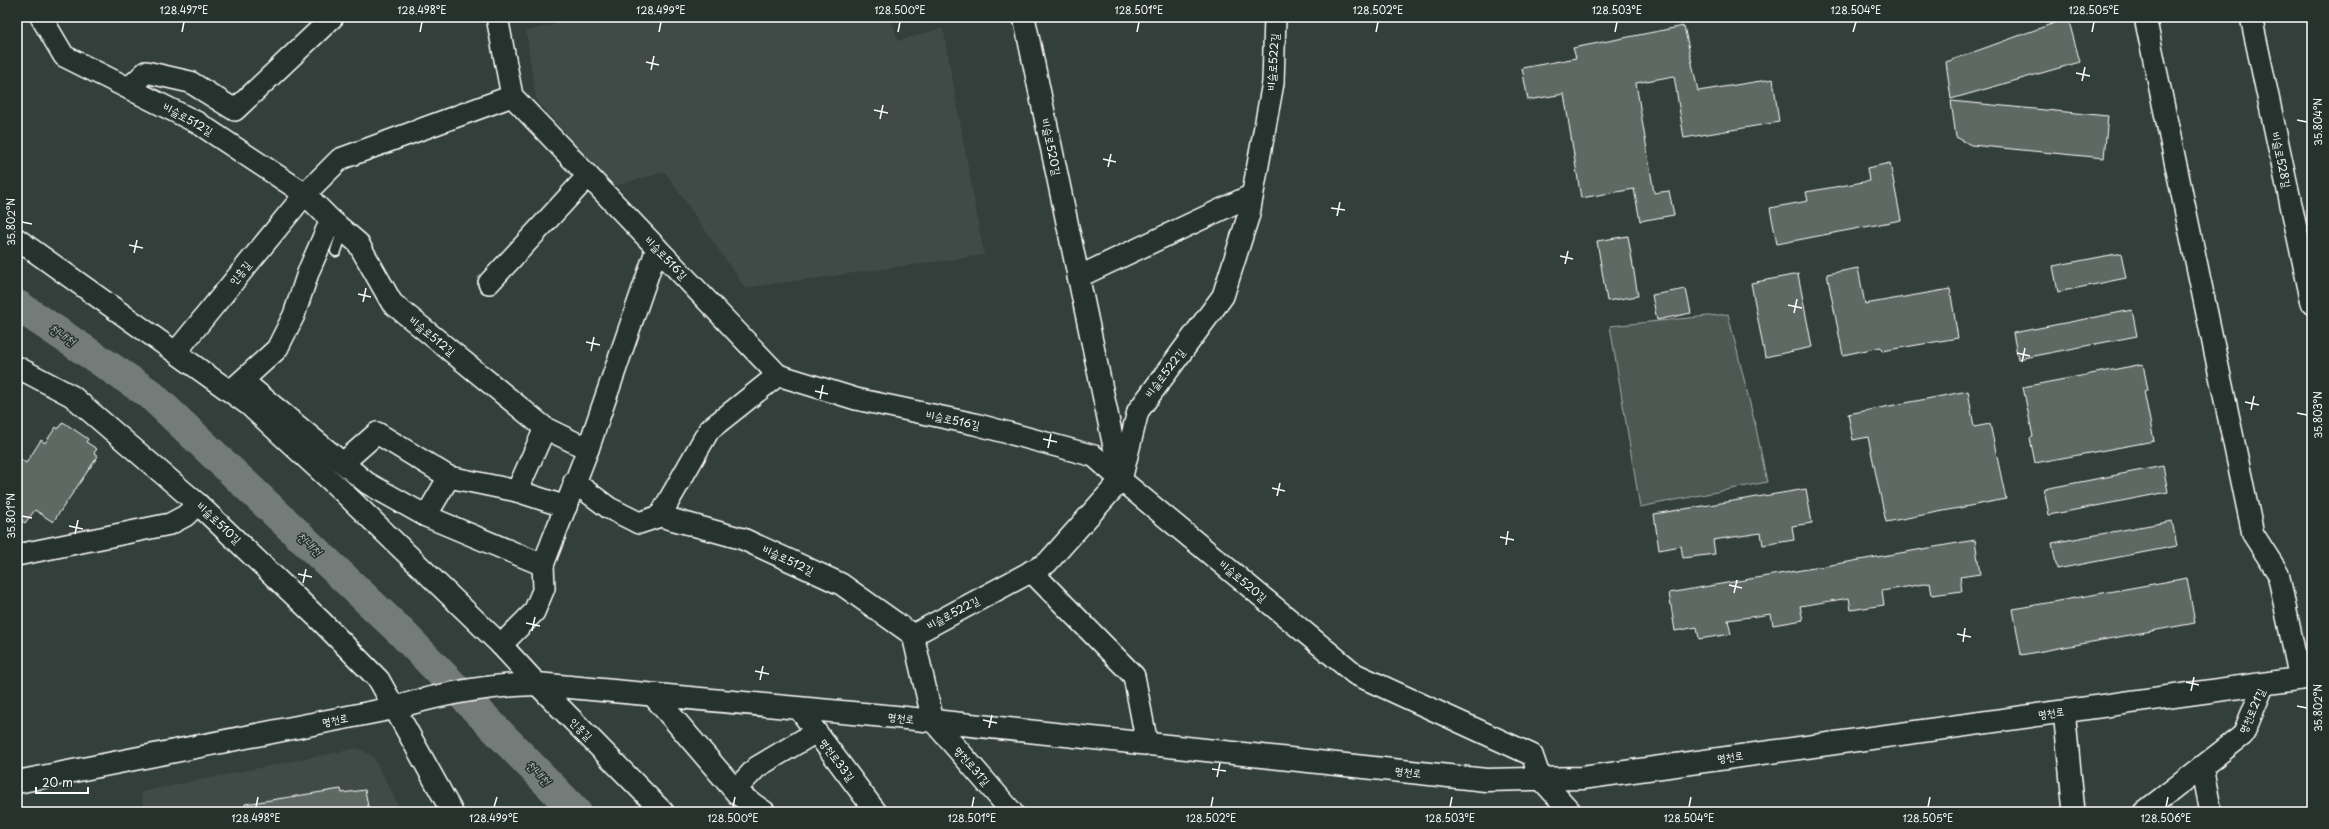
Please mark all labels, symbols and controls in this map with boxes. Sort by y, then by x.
text: 128.497°E [160,2,208,17]
text: 128.498°E [397,2,447,17]
text: 128.499°E [636,2,686,17]
text: 128.500°E [874,2,926,17]
text: 128.501°E [1115,2,1163,17]
text: 128.502°E [1353,2,1403,17]
text: 128.503°E [1592,2,1642,17]
text: 128.504°E [1831,2,1881,17]
text: 128.505°E [2069,2,2119,17]
street label: 비슬로522길 [1262,32,1283,91]
street label: 비슬로512길 [160,98,217,139]
text: 35.804°N [2310,98,2325,146]
street label: 비슬로520길 [1037,117,1066,177]
street label: 비슬로528길 [2267,130,2296,190]
text: 35.802°N [3,198,18,246]
street label: 비슬로516길 [641,232,692,283]
street label: 인흥길 [225,257,255,288]
street label: 비슬로512길 [406,312,459,360]
water label: 천내천 [46,319,81,350]
street label: 비슬로522길 [1140,344,1189,401]
text: 35.803°N [2310,391,2325,439]
street label: 비슬로516길 [924,405,982,434]
text: 35.801°N [3,493,18,539]
street label: 비슬로510길 [193,498,245,548]
water label: 천내천 [293,527,327,561]
street label: 비슬로512길 [760,540,817,579]
street label: 비슬로520길 [1216,556,1271,606]
street label: 비슬로522길 [923,591,982,634]
text: 35.802°N [2310,684,2325,732]
street label: 명천로21길 [2234,685,2269,736]
street label: 명천로 [2037,702,2065,723]
street label: 명천로 [887,708,915,727]
street label: 명천로 [320,709,350,730]
street label: 인흥길 [566,713,597,744]
street label: 명천로33길 [816,735,859,785]
street label: 명천로31길 [950,742,995,789]
street label: 명천로 [1716,746,1744,767]
water label: 천내천 [522,756,556,790]
street label: 명천로 [1394,762,1422,781]
scale bar [36,769,88,795]
text: 20 m [42,773,73,791]
text: 128.498°E [231,810,281,825]
text: 128.499°E [469,810,519,825]
text: 128.500°E [707,810,759,825]
text: 128.501°E [948,810,996,825]
text: 128.502°E [1186,810,1236,825]
text: 128.503°E [1425,810,1475,825]
text: 128.504°E [1664,810,1714,825]
text: 128.505°E [1903,810,1953,825]
text: 128.506°E [2141,810,2191,825]

